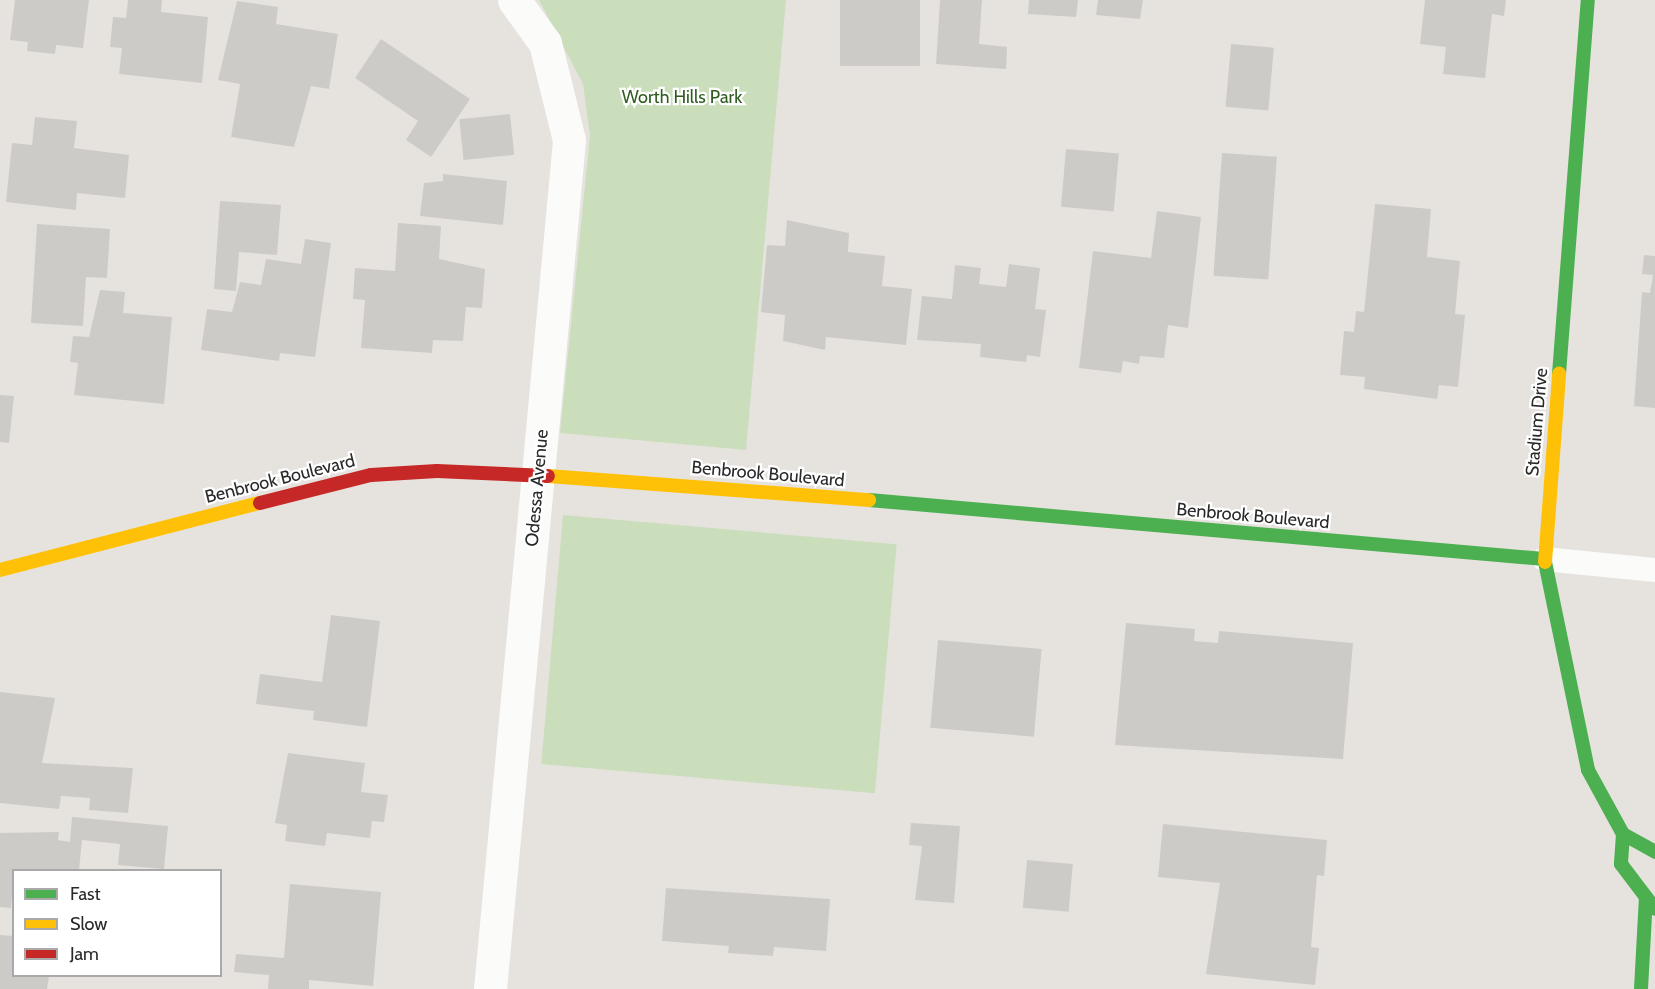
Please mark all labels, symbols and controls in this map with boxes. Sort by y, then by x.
park label: Worth Hills Park [622,86,742,108]
street label: Stadium Drive [1522,367,1552,477]
street label: Odessa Avenue [521,428,553,548]
street label: Benbrook Boulevard [203,450,357,508]
street label: Benbrook Boulevard [691,457,845,491]
street label: Benbrook Boulevard [1176,499,1330,533]
legend [12,869,222,977]
text: Fast [70,883,101,905]
text: Slow [70,913,107,935]
text: Jam [70,943,99,965]

